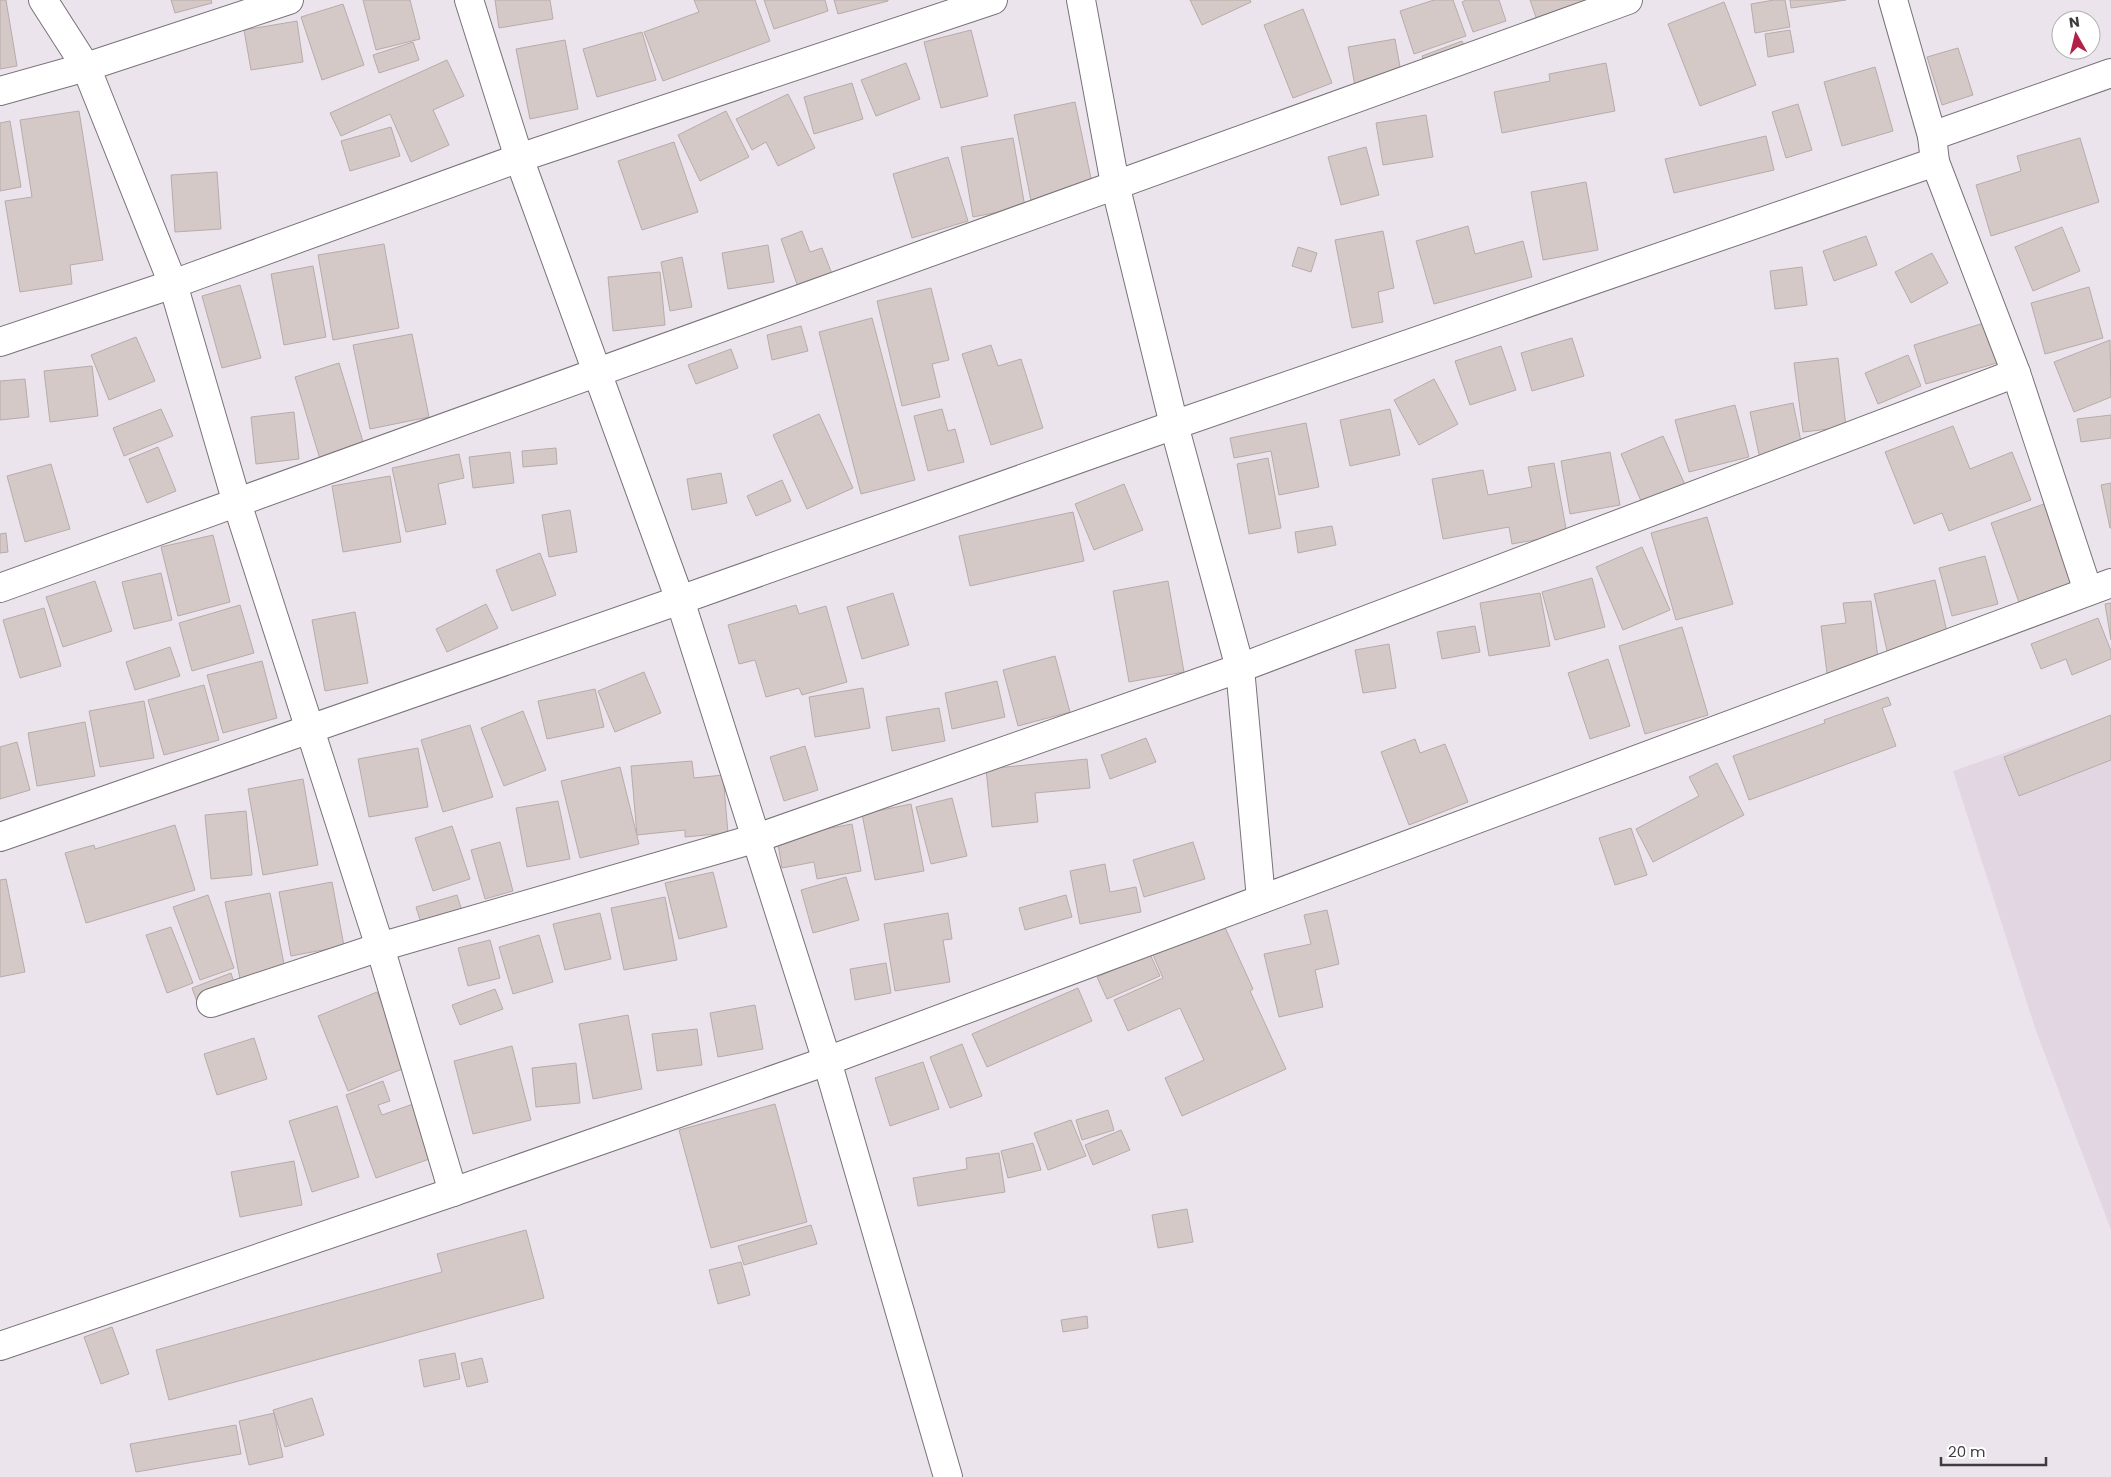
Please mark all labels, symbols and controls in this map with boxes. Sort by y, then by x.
north arrow [2051,10,2101,60]
text: N [2068,11,2081,33]
scale bar [1941,1434,2046,1466]
text: 20 m [1948,1441,1986,1462]

